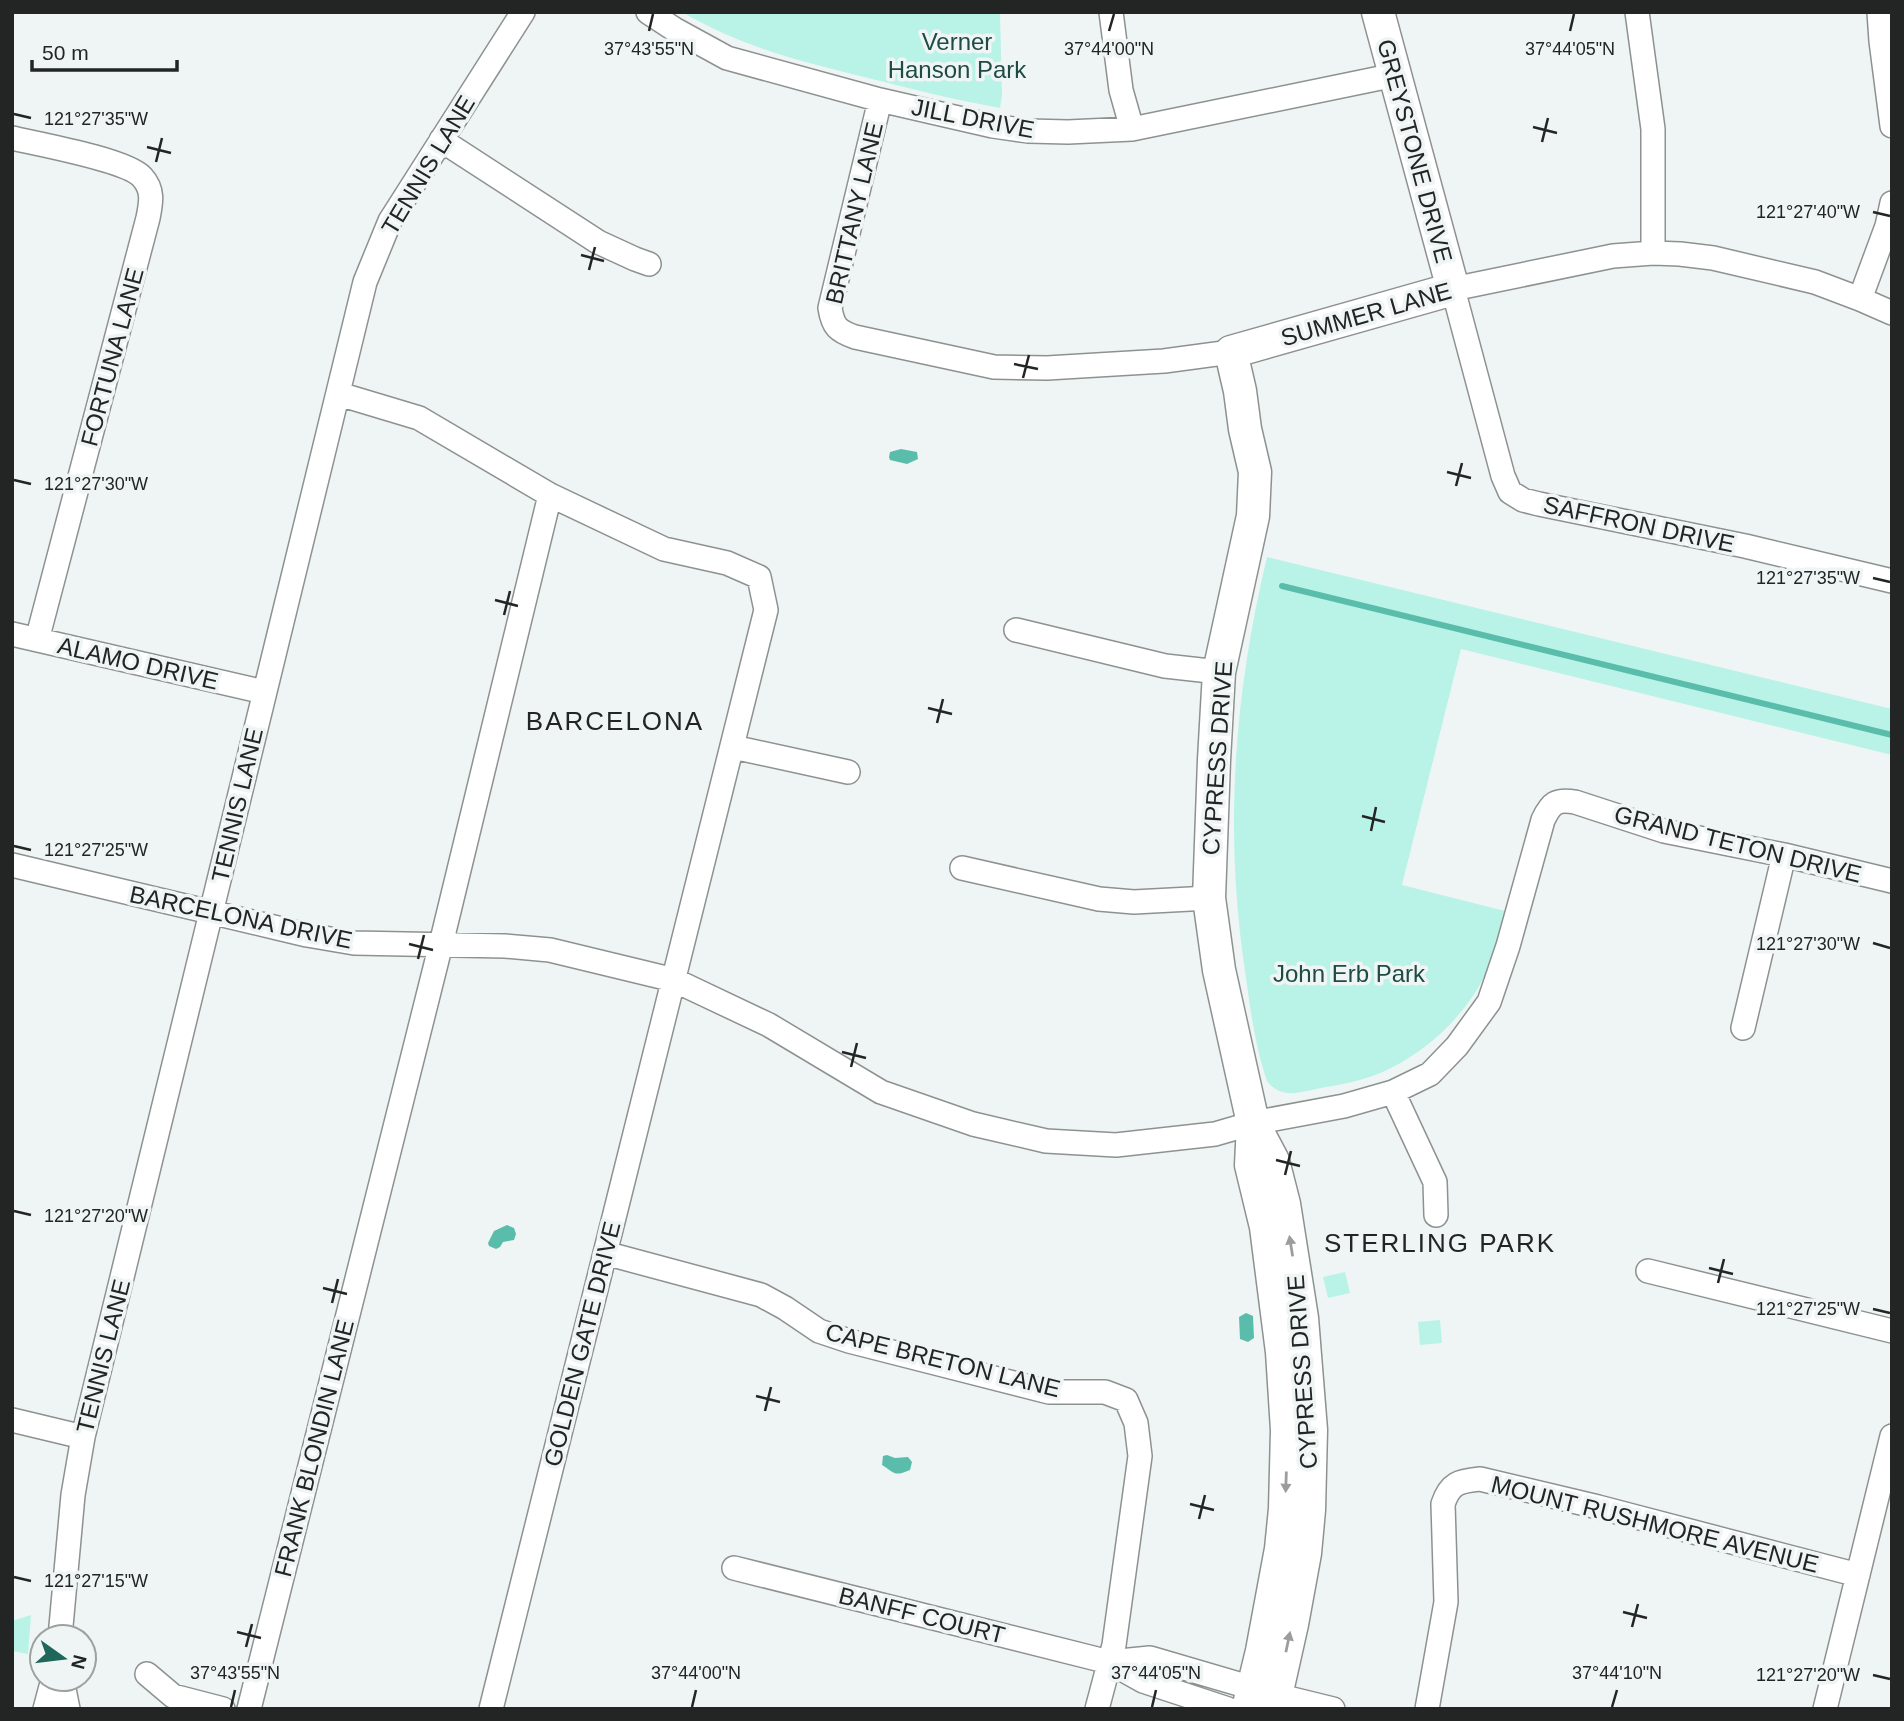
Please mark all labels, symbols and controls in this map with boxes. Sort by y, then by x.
scale bar [32,28,177,72]
park label: Verner Hanson Park [888,28,1027,83]
street label: GREYSTONE DRIVE [1372,36,1458,266]
text: 37°43'55"N [604,39,694,59]
text: 37°44'00"N [1064,39,1154,59]
text: 37°44'05"N [1525,39,1615,59]
text: 50 m [42,41,89,64]
street label: TENNIS LANE [376,91,480,239]
street label: JILL DRIVE [909,93,1037,143]
text: 121°27'35"W [44,109,148,129]
street label: BRITTANY LANE [820,119,888,307]
text: 121°27'40"W [1756,202,1860,222]
street label: FORTUNA LANE [75,265,149,449]
street label: SUMMER LANE [1278,277,1454,351]
text: 121°27'30"W [44,474,148,494]
street label: SAFFRON DRIVE [1541,491,1737,557]
text: 121°27'35"W [1756,568,1860,588]
street label: ALAMO DRIVE [55,631,221,695]
street label: CYPRESS DRIVE [1197,660,1237,856]
district label: BARCELONA [526,706,704,736]
street label: TENNIS LANE [206,725,268,885]
street label: GRAND TETON DRIVE [1612,800,1864,888]
text: 121°27'25"W [44,840,148,860]
street label: BARCELONA DRIVE [127,880,355,954]
text: 121°27'30"W [1756,934,1860,954]
park label: John Erb Park [1273,960,1426,987]
text: 121°27'20"W [44,1206,148,1226]
street label: GOLDEN GATE DRIVE [538,1219,626,1469]
district label: STERLING PARK [1324,1228,1556,1258]
one-way arrow [1285,1235,1296,1257]
street label: CYPRESS DRIVE [1282,1274,1322,1470]
street label: TENNIS LANE [71,1276,135,1436]
text: 121°27'25"W [1756,1299,1860,1319]
street label: FRANK BLONDIN LANE [269,1317,359,1579]
street label: CAPE BRETON LANE [823,1318,1063,1402]
street label: MOUNT RUSHMORE AVENUE [1488,1470,1822,1578]
one-way arrow [1280,1471,1291,1493]
text: 121°27'15"W [44,1571,148,1591]
street label: BANFF COURT [836,1581,1008,1649]
north arrow [28,1623,98,1693]
one-way arrow [1283,1631,1294,1653]
text: N [67,1653,91,1671]
text: 37°43'55"N [190,1663,280,1683]
text: 37°44'00"N [651,1663,741,1683]
text: 37°44'05"N [1111,1663,1201,1683]
text: 37°44'10"N [1572,1663,1662,1683]
text: 121°27'20"W [1756,1665,1860,1685]

